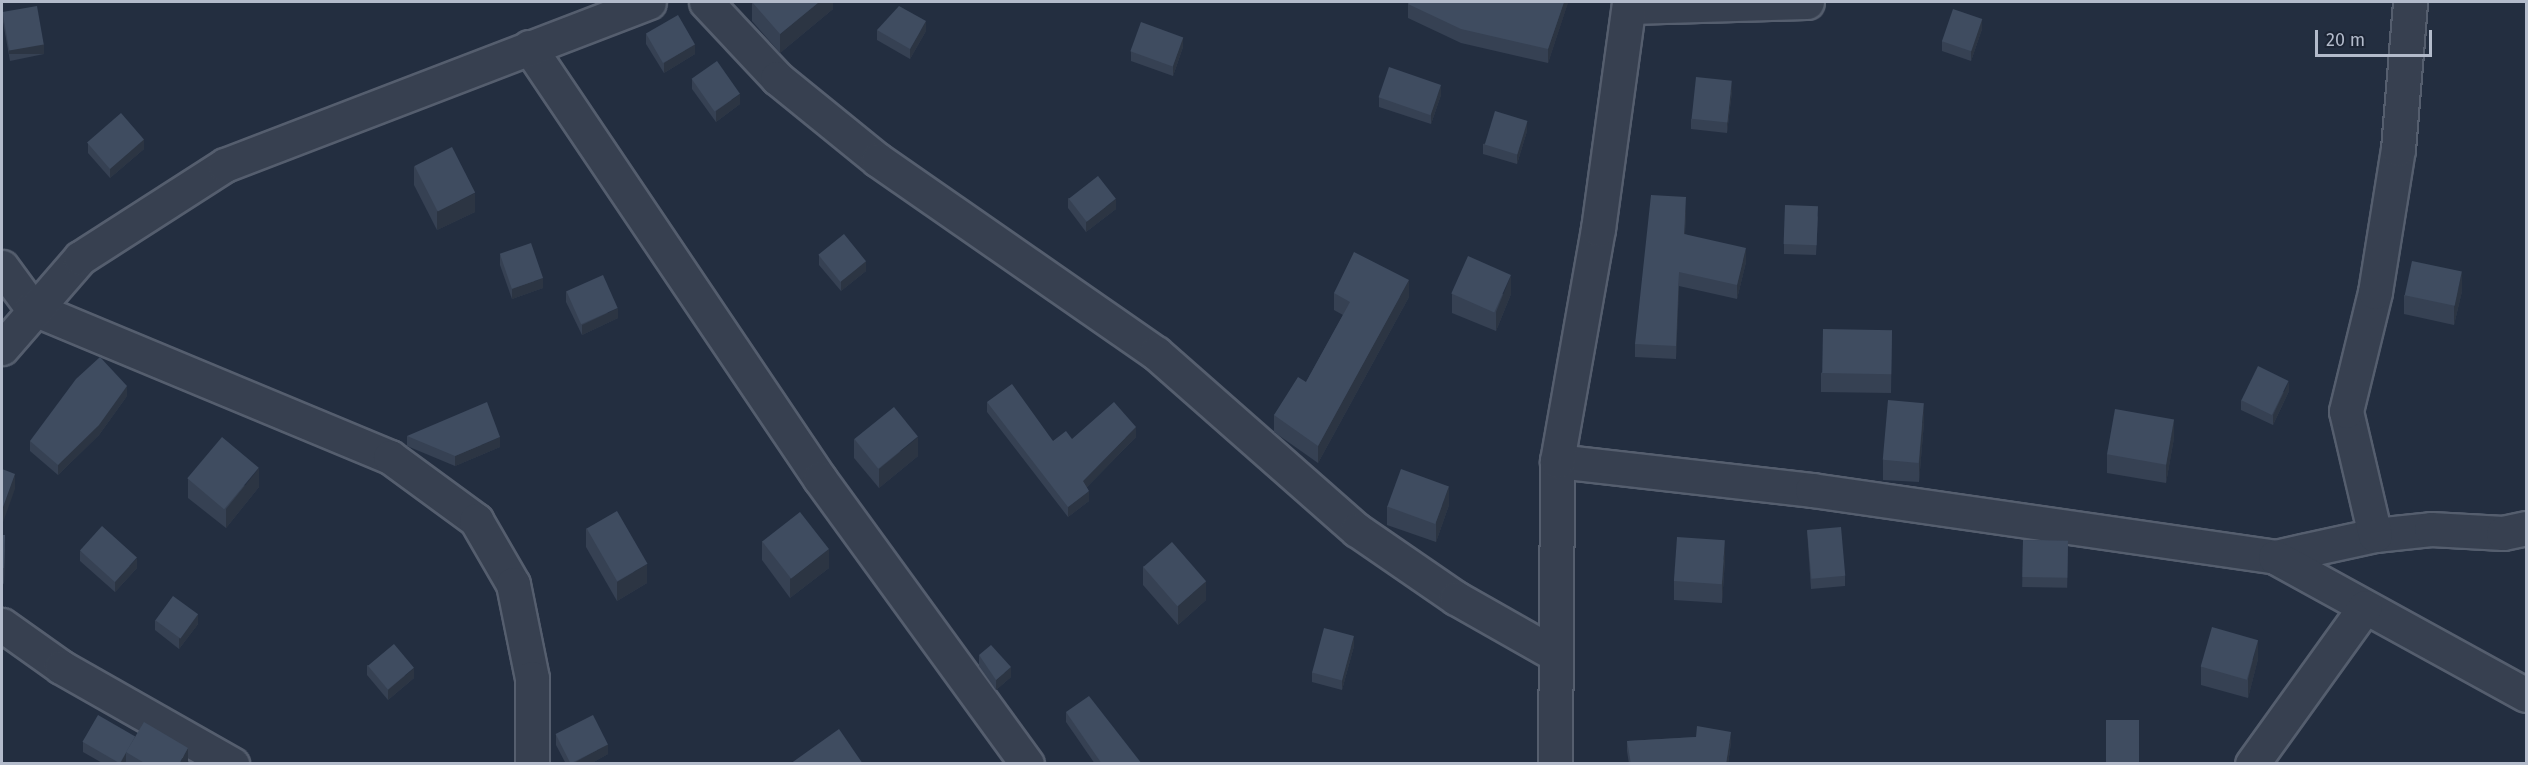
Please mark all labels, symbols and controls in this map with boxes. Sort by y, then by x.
scale bar [2318,18,2435,56]
text: 20 m [2326,29,2365,51]

